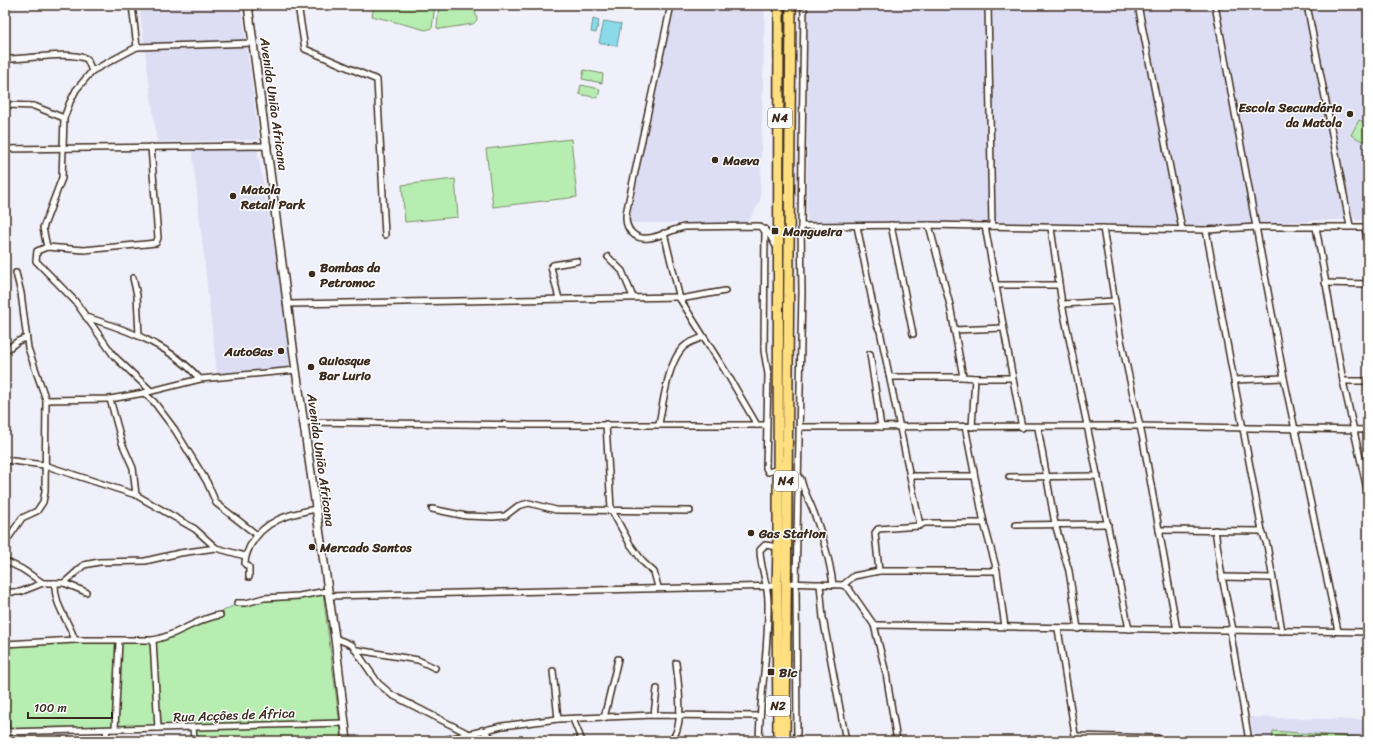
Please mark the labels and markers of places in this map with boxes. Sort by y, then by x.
place label: Escola Secundária da Matola [1238,96,1342,134]
marker: Escola Secundária da Matola [1345,109,1355,119]
place label: Maeva [722,149,760,172]
marker: Maeva [710,155,720,165]
place label: Matola Retail Park [240,178,306,216]
marker: Matola Retail Park [228,191,238,201]
place label: Mangueira [782,220,843,243]
marker: Mangueira [770,226,780,236]
place label: Bombas da Petromoc [320,256,381,294]
marker: Bombas da Petromoc [307,269,317,279]
place label: AutoGas [224,340,274,363]
marker: AutoGas [276,346,286,356]
place label: Quiosque Bar Lurio [318,349,371,387]
marker: Quiosque Bar Lurio [306,362,316,372]
place label: Gas Station [758,522,827,545]
marker: Gas Station [746,528,756,538]
place label: Mercado Santos [319,536,412,559]
marker: Mercado Santos [307,542,317,552]
place label: Bic [779,661,798,684]
marker: Bic [766,667,776,677]

